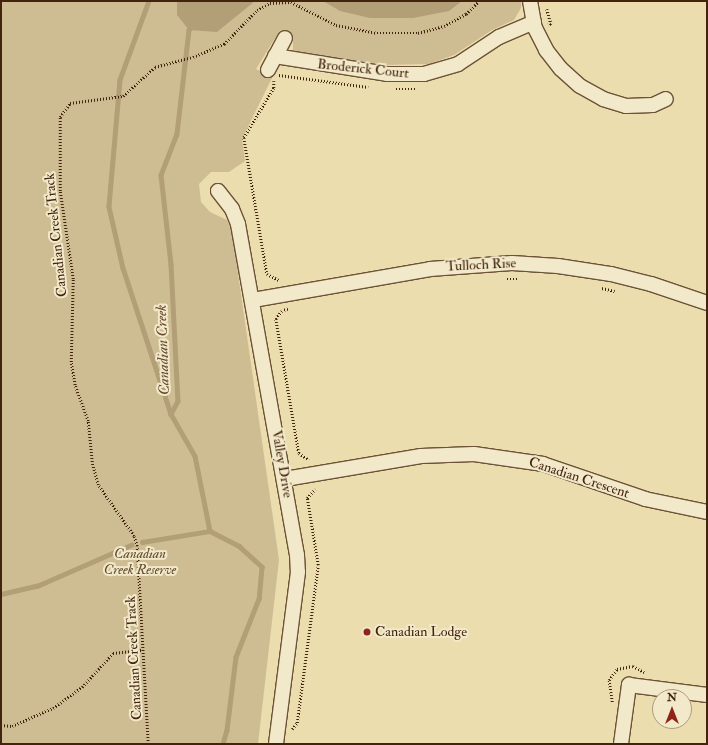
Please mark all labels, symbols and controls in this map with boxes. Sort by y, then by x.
street label: Broderick Court [316,56,410,82]
street label: Canadian Creek Track [41,172,71,298]
street label: Tulloch Rise [445,255,517,275]
water label: Canadian Creek [152,304,174,396]
street label: Valley Drive [268,429,296,499]
street label: Canadian Crescent [527,454,631,502]
park label: Canadian Creek Reserve [104,546,176,578]
street label: Canadian Creek Track [122,595,146,721]
place label: Canadian Lodge [375,624,467,640]
marker: Canadian Lodge [362,627,372,637]
north arrow [652,689,692,729]
text: N [667,691,677,704]

